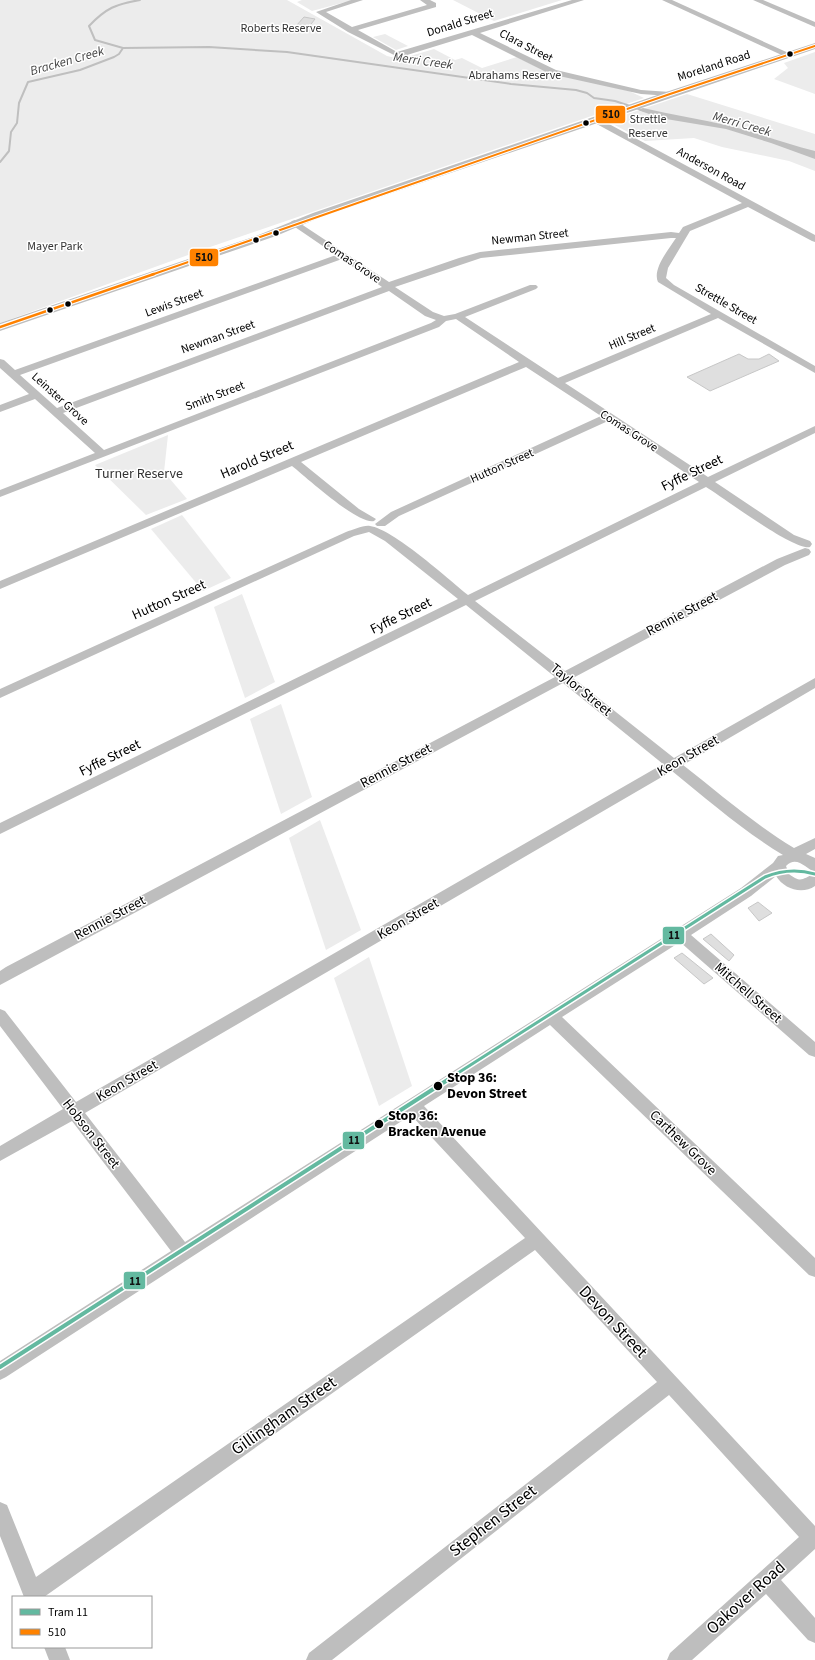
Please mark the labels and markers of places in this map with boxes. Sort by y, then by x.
unlabelled marker [785,49,795,59]
unlabelled marker [581,118,591,128]
unlabelled marker [271,228,281,238]
unlabelled marker [251,235,261,245]
unlabelled marker [63,299,73,309]
unlabelled marker [45,305,55,315]
place label: Stop 36: Devon Street [447,1068,527,1104]
marker: Stop 36: Devon Street [432,1080,444,1092]
place label: Stop 36: Bracken Avenue [388,1106,486,1142]
marker: Stop 36: Bracken Avenue [373,1118,385,1130]

